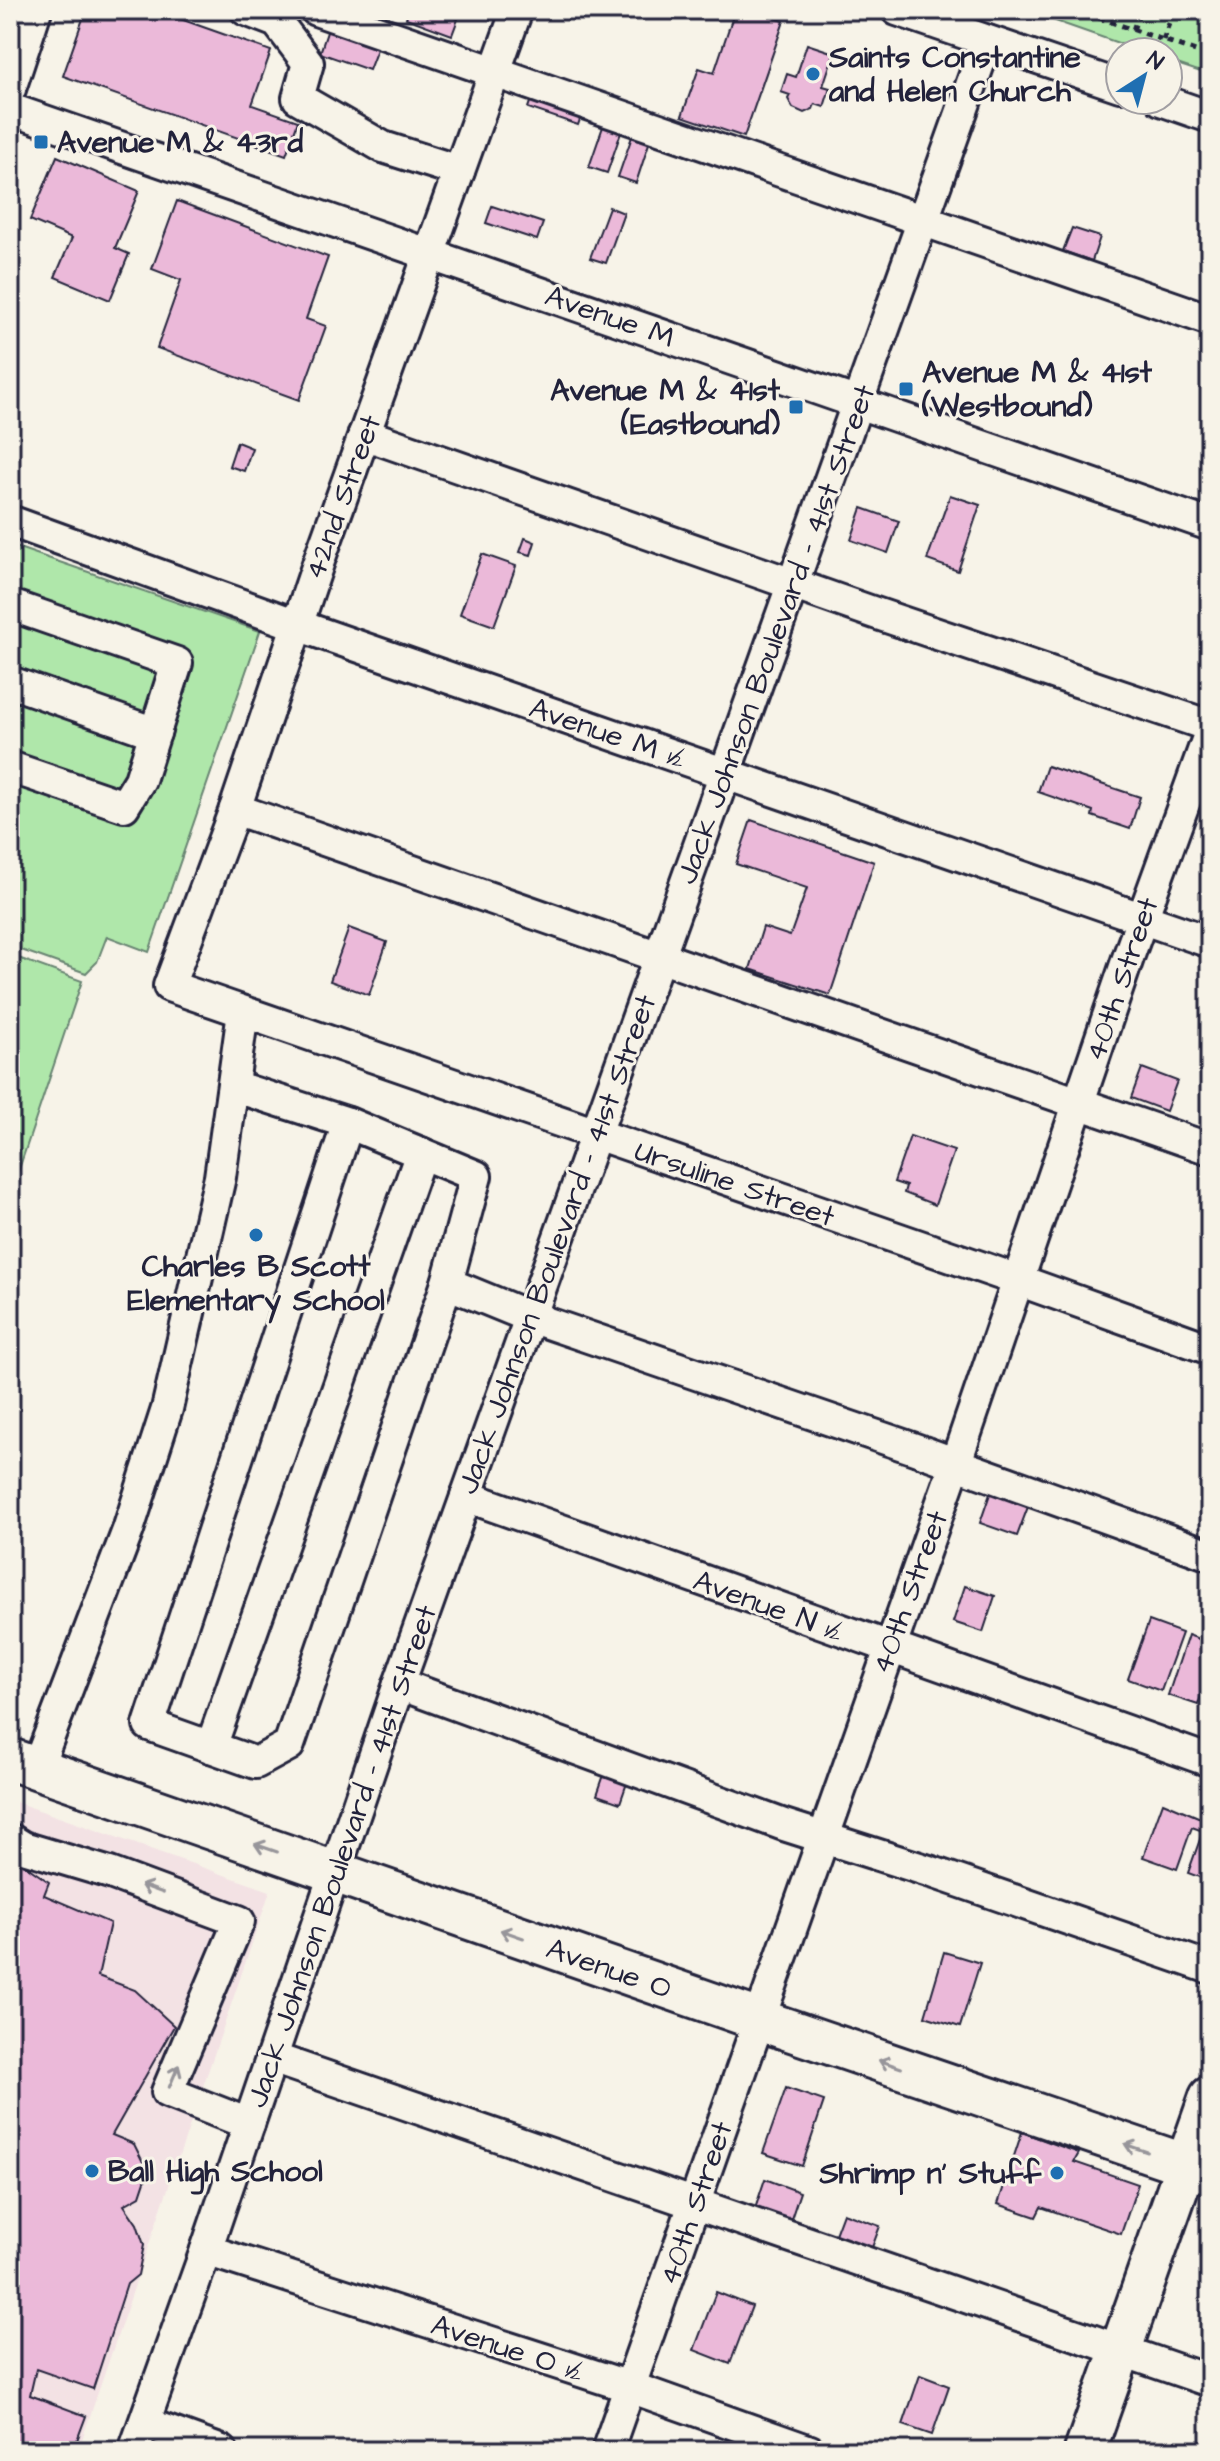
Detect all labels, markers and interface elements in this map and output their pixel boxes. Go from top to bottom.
north arrow [1104,36,1184,116]
place label: Saints Constantine and Helen Church [828,37,1081,113]
text: N [1140,44,1170,78]
marker: Saints Constantine and Helen Church [804,65,822,83]
place label: Avenue M & 43rd [57,122,304,164]
marker: Avenue M & 43rd [32,133,50,151]
street label: Avenue M [539,275,680,359]
place label: Avenue M & 41st (Westbound) [921,352,1153,428]
place label: Avenue M & 41st (Eastbound) [550,370,781,446]
street label: Jack Johnson Boulevard - 41st Street [666,379,886,890]
marker: Avenue M & 41st (Westbound) [897,380,915,398]
marker: Avenue M & 41st (Eastbound) [787,398,805,416]
street label: 42nd Street [294,409,392,586]
street label: Avenue M ½ [523,687,694,781]
street label: 40th Street [1074,892,1170,1067]
street label: Jack Johnson Boulevard - 41st Street [447,989,667,1500]
street label: Ursuline Street [629,1130,840,1238]
marker: Charles B Scott Elementary School [247,1226,265,1244]
place label: Charles B Scott Elementary School [127,1246,385,1324]
street label: 40th Street [861,1505,959,1680]
street label: Avenue N ½ [687,1560,852,1654]
street label: Jack Johnson Boulevard - 41st Street [236,1600,448,2113]
one-way arrow [254,1840,279,1855]
one-way arrow [140,1881,165,1895]
one-way arrow [500,1926,525,1940]
street label: Avenue O [541,1928,677,2010]
one-way arrow [878,2056,903,2071]
one-way arrow [167,2064,182,2089]
street label: 40th Street [648,2116,744,2291]
one-way arrow [1124,2139,1149,2154]
place label: Ball High School [108,2151,323,2195]
place label: Shrimp n' Stuff [819,2153,1042,2196]
marker: Ball High School [83,2162,101,2180]
marker: Shrimp n' Stuff [1048,2164,1066,2182]
street label: Avenue O ½ [426,2304,592,2394]

